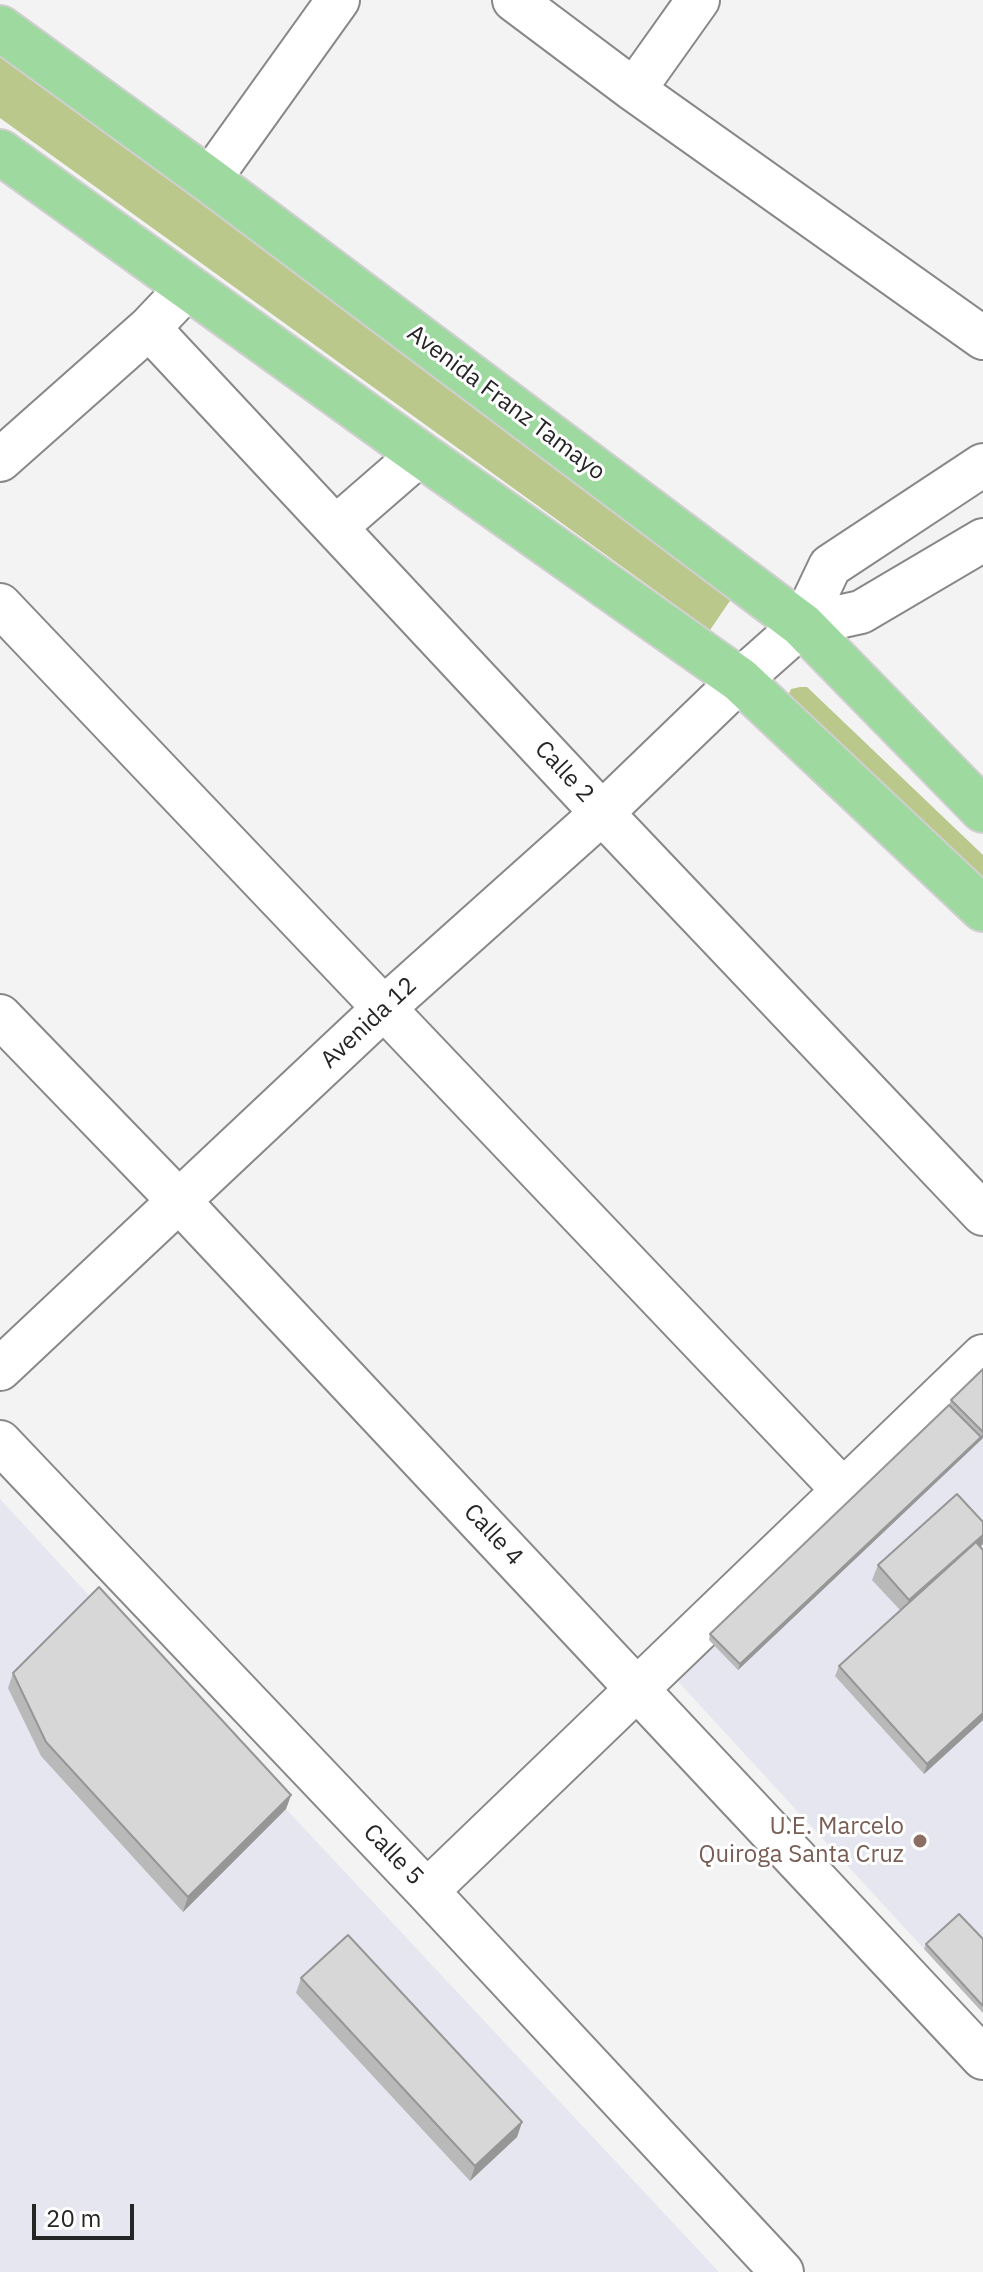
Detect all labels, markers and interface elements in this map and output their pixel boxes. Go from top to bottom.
street label: Avenida Franz Tamayo [401,319,611,487]
street label: Calle 2 [528,735,600,809]
street label: Avenida 12 [315,971,423,1075]
street label: Calle 4 [457,1498,529,1572]
place label: U.E. Marcelo Quiroga Santa Cruz [698,1813,904,1869]
street label: Calle 5 [357,1818,429,1892]
marker: U.E. Marcelo Quiroga Santa Cruz [911,1832,929,1850]
scale bar [36,2188,138,2238]
text: 20 m [46,2202,101,2234]

